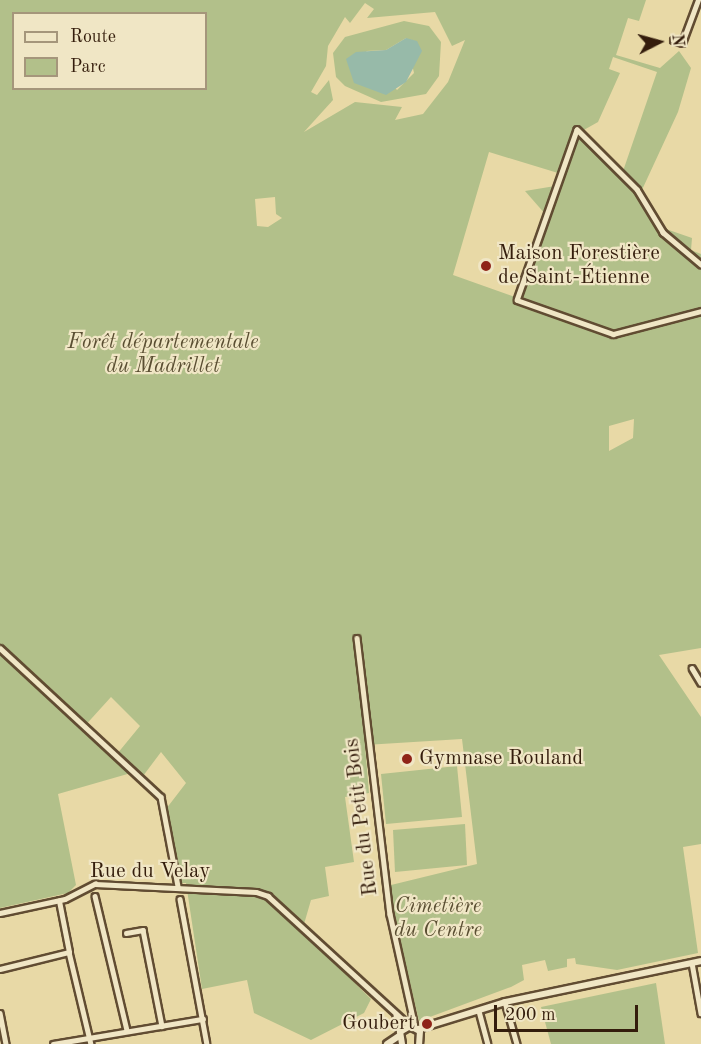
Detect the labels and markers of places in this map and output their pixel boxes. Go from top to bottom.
place label: Maison Forestière de Saint-Étienne [498,241,660,291]
marker: Maison Forestière de Saint-Étienne [479,259,493,273]
place label: Gymnase Rouland [419,746,583,772]
marker: Gymnase Rouland [400,752,414,766]
place label: Goubert [342,1011,415,1037]
marker: Goubert [420,1017,434,1031]

